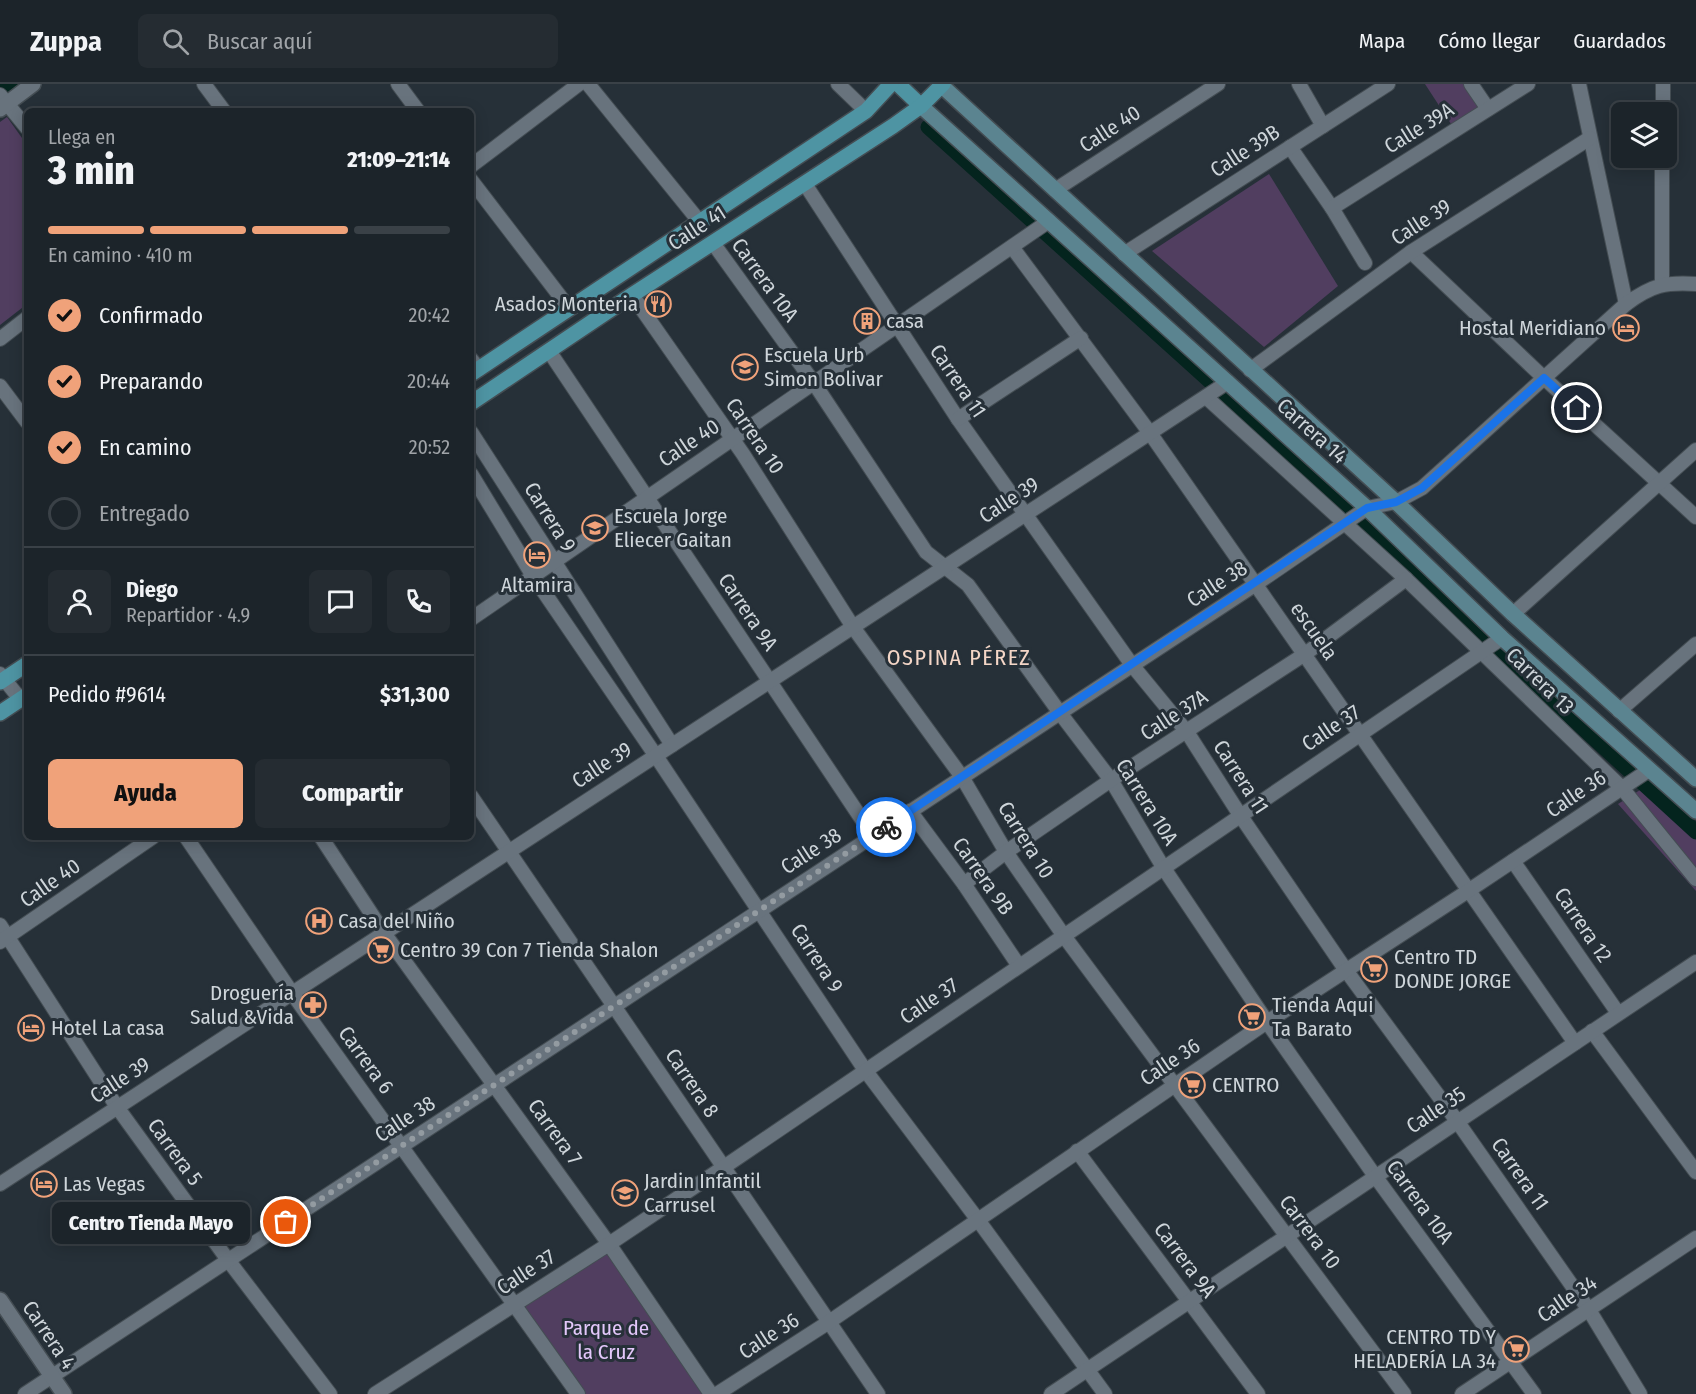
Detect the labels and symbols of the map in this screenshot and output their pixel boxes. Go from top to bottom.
street label: Calle 39A [1379,97,1459,159]
street label: Calle 40 [1074,100,1146,158]
street label: Calle 39B [1205,119,1285,183]
street label: Calle 39 [1386,193,1456,251]
street label: Calle 41 [663,200,731,256]
street label: Carrera 10A [726,233,804,327]
restaurant icon: Asados Monteria [643,289,673,319]
place label: Asados Monteria [495,291,638,317]
building icon: casa [852,306,882,336]
place label: casa [886,308,924,334]
hotel icon: Hostal Meridiano [1611,313,1641,343]
place label: Hostal Meridiano [1459,315,1606,341]
street label: Carrera 11 [924,339,992,423]
place label: Escuela Urb Simon Bolivar [764,342,884,392]
school or university icon: Escuela Urb Simon Bolivar [730,352,760,382]
pin [1551,382,1602,433]
street label: Carrera 10 [720,393,790,479]
street label: Carrera 14 [1272,393,1352,469]
street label: Calle 40 [654,413,724,473]
street label: Calle 39 [974,471,1044,529]
street label: Carrera 9 [518,477,582,557]
place label: Escuela Jorge Eliecer Gaitan [614,503,732,553]
school or university icon: Escuela Jorge Eliecer Gaitan [580,513,610,543]
hotel icon: Altamira [522,540,552,570]
street label: Calle 38 [1182,555,1252,613]
street label: Carrera 9A [713,568,783,656]
place label: Altamira [501,572,573,598]
street label: escuela [1285,597,1343,665]
street label: Carrera 13 [1500,642,1580,720]
district label: OSPINA PÉREZ [887,644,1031,671]
street label: Calle 37A [1135,684,1213,746]
street label: Calle 37 [1297,699,1365,757]
street label: Carrera 11 [1207,735,1275,819]
street label: Calle 39 [567,736,637,794]
street label: Carrera 10A [1110,754,1184,850]
street label: Calle 36 [1541,765,1611,823]
courier [856,797,916,857]
street label: Carrera 10 [992,797,1060,883]
street label: Calle 38 [776,822,846,880]
street label: Carrera 9B [947,832,1019,920]
street label: Calle 40 [15,853,85,913]
street label: Carrera 12 [1549,883,1617,967]
hospital icon: Casa del Niño [304,906,334,936]
place label: Casa del Niño [338,908,455,934]
street label: Carrera 9 [785,918,849,998]
supermarket icon: Centro 39 Con 7 Tienda Shalon [366,935,396,965]
place label: Centro 39 Con 7 Tienda Shalon [400,937,658,963]
place label: Centro TD DONDE JORGE [1394,944,1511,994]
supermarket icon: Centro TD DONDE JORGE [1359,954,1389,984]
street label: Calle 37 [895,972,963,1030]
place label: Droguería Salud &Vida [190,980,294,1030]
pharmacy icon: Droguería Salud &Vida [298,990,328,1020]
place label: Tienda Aqui Ta Barato [1272,992,1374,1042]
supermarket icon: Tienda Aqui Ta Barato [1237,1002,1267,1032]
hotel icon: Hotel La casa [16,1013,46,1043]
place label: Hotel La casa [51,1015,165,1041]
street label: Carrera 6 [333,1021,399,1099]
street label: Calle 36 [1135,1033,1205,1091]
street label: Carrera 8 [660,1044,724,1122]
street label: Calle 39 [85,1051,155,1109]
supermarket icon: CENTRO [1177,1070,1207,1100]
place label: CENTRO [1212,1072,1279,1098]
street label: Calle 35 [1401,1081,1471,1139]
street label: Calle 38 [370,1090,440,1148]
street label: Carrera 7 [522,1094,588,1170]
street label: Carrera 5 [142,1113,208,1191]
street label: Carrera 11 [1485,1132,1555,1216]
street label: Carrera 10A [1381,1155,1459,1249]
place label: Jardin Infantil Carrusel [644,1168,761,1218]
hotel icon: Las Vegas [29,1169,59,1199]
place label: Las Vegas [63,1171,145,1197]
school or university icon: Jardin Infantil Carrusel [610,1178,640,1208]
street label: Carrera 10 [1274,1190,1346,1274]
pin [260,1196,311,1247]
callout: Centro Tienda Mayo [52,1201,250,1243]
street label: Carrera 9A [1148,1217,1222,1303]
street label: Calle 37 [492,1243,560,1301]
street label: Calle 34 [1532,1270,1602,1328]
street label: Carrera 4 [17,1296,81,1374]
street label: Calle 36 [734,1307,804,1365]
park label: Parque de la Cruz [563,1315,649,1365]
place label: CENTRO TD Y HELADERÍA LA 34 [1353,1324,1497,1374]
supermarket icon: CENTRO TD Y HELADERÍA LA 34 [1501,1334,1531,1364]

